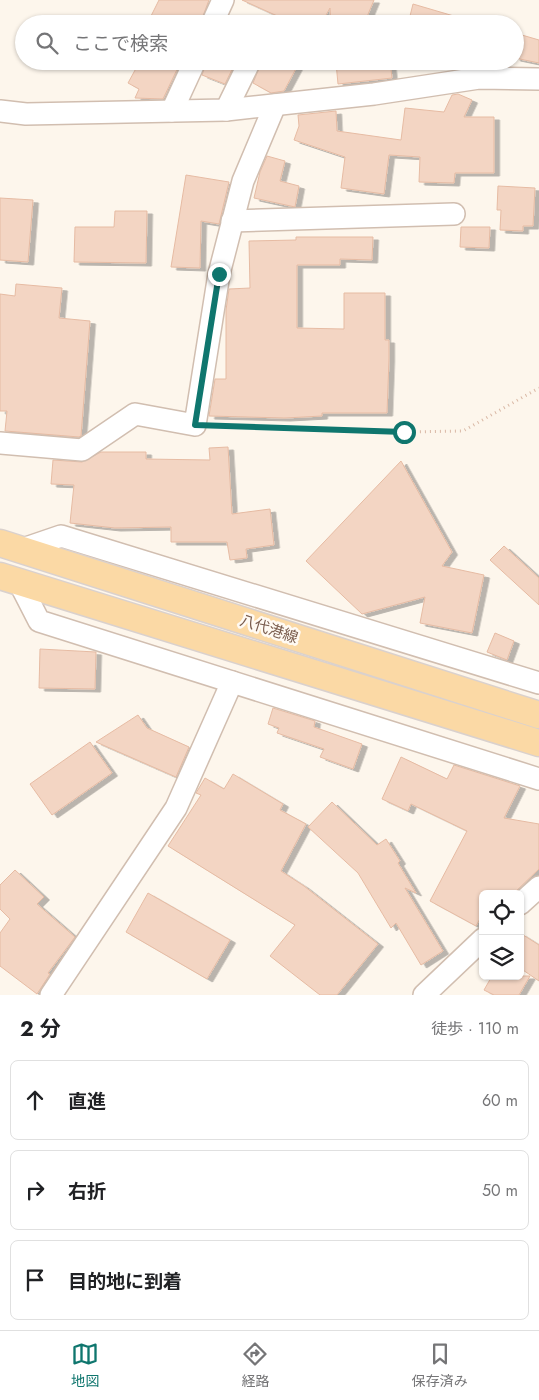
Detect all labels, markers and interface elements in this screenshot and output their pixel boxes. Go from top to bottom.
search box [15,15,524,70]
icon: search [33,29,61,57]
text: ここで検索 [73,30,168,57]
route end [208,263,231,286]
route start [393,421,416,444]
street label: 八代港線 [237,609,301,649]
map controls [479,890,524,980]
button: locate [479,890,524,935]
button: layers [479,935,524,980]
text: 2 分 [20,1014,61,1044]
text: 徒歩 · 110 m [431,1017,519,1040]
icon: ahead [21,1086,49,1114]
text: 直進 [68,1088,106,1115]
text: 60 m [482,1089,518,1112]
icon: right [21,1176,49,1204]
text: 右折 [68,1178,106,1205]
text: 50 m [482,1179,518,1202]
icon: arrive [21,1266,49,1294]
text: 目的地に到着 [68,1268,182,1295]
tab: 地図 [71,1340,99,1391]
tab: 経路 [241,1340,269,1391]
tab: 保存済み [412,1340,468,1391]

